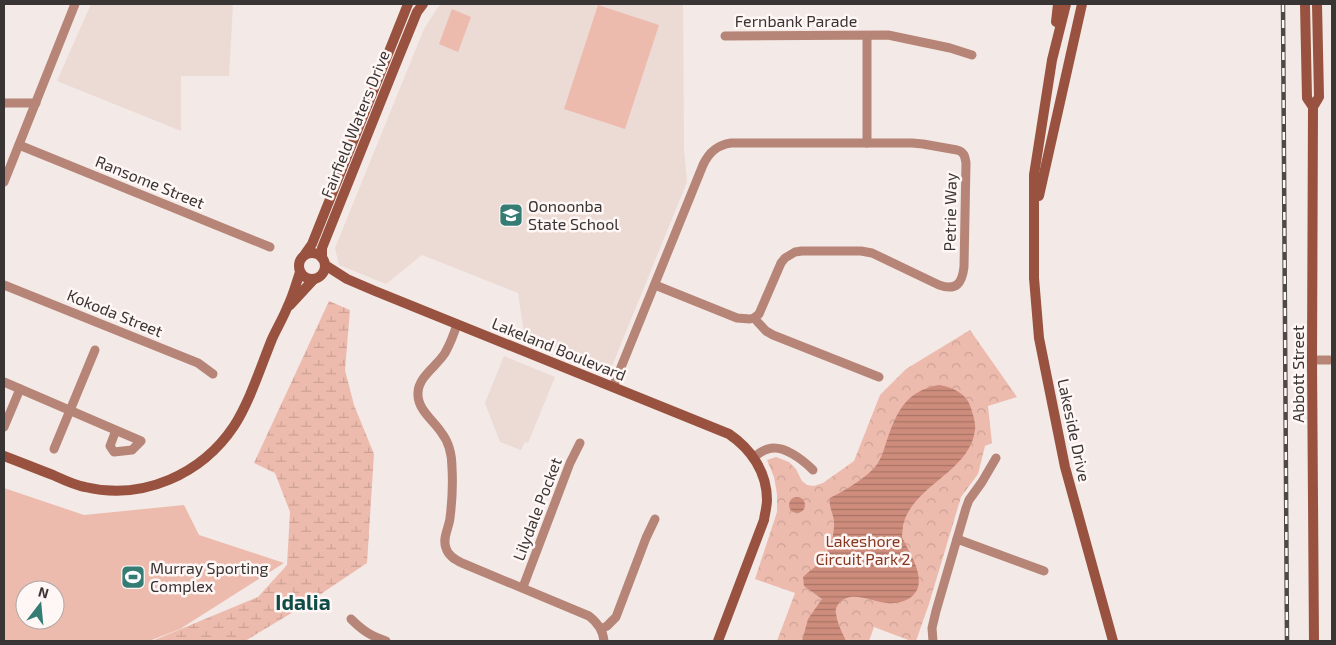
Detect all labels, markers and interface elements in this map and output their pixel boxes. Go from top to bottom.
street label: Fernbank Parade [735,11,857,30]
street label: Fairfield Waters Drive [316,47,393,200]
street label: Ransome Street [93,151,207,212]
street label: Petrie Way [939,172,960,251]
place label: Oonoonba State School [528,196,619,233]
school or university icon: Oonoonba State School [498,202,524,228]
street label: Kokoda Street [65,285,166,340]
street label: Lakeland Boulevard [489,313,629,384]
street label: Abbott Street [1288,325,1307,423]
street label: Lakeside Drive [1054,377,1095,483]
street label: Lilydale Pocket [508,455,565,563]
park label: Lakeshore Circuit Park 2 [816,531,911,568]
place label: Murray Sporting Complex [150,558,269,595]
sports icon: Murray Sporting Complex [120,564,146,590]
north arrow [15,580,65,630]
text: N [37,582,51,602]
district label: Idalia [275,589,331,614]

